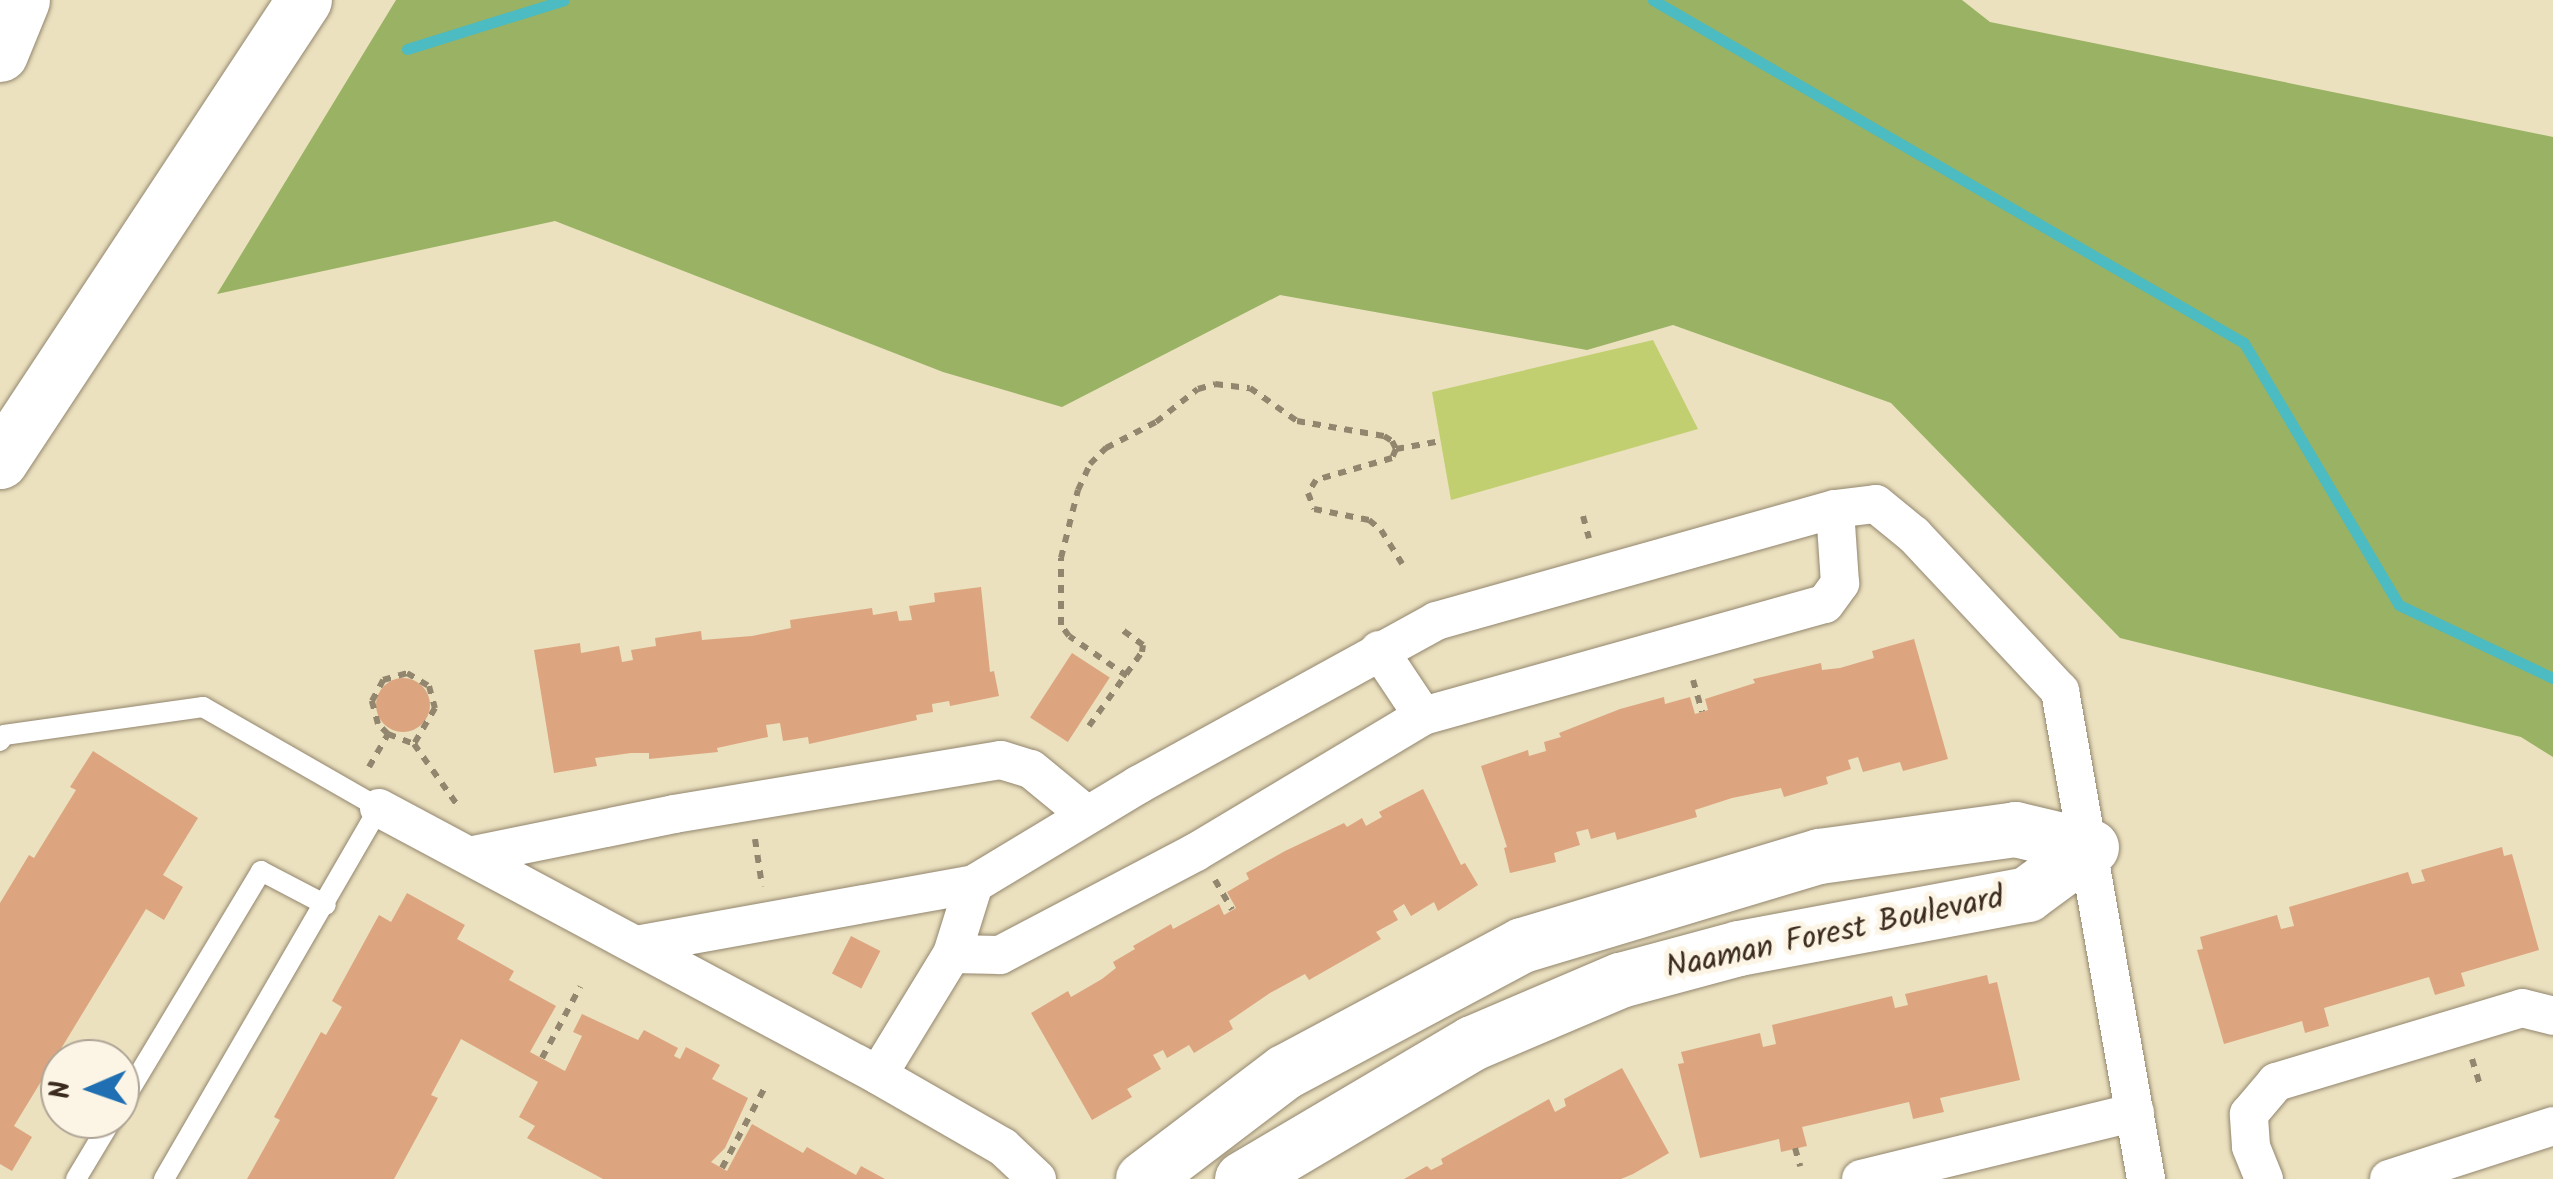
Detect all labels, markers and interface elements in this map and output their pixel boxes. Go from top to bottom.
street label: Naaman Forest Boulevard [1662,879,2008,989]
north arrow [40,1039,140,1139]
text: N [39,1080,84,1100]

